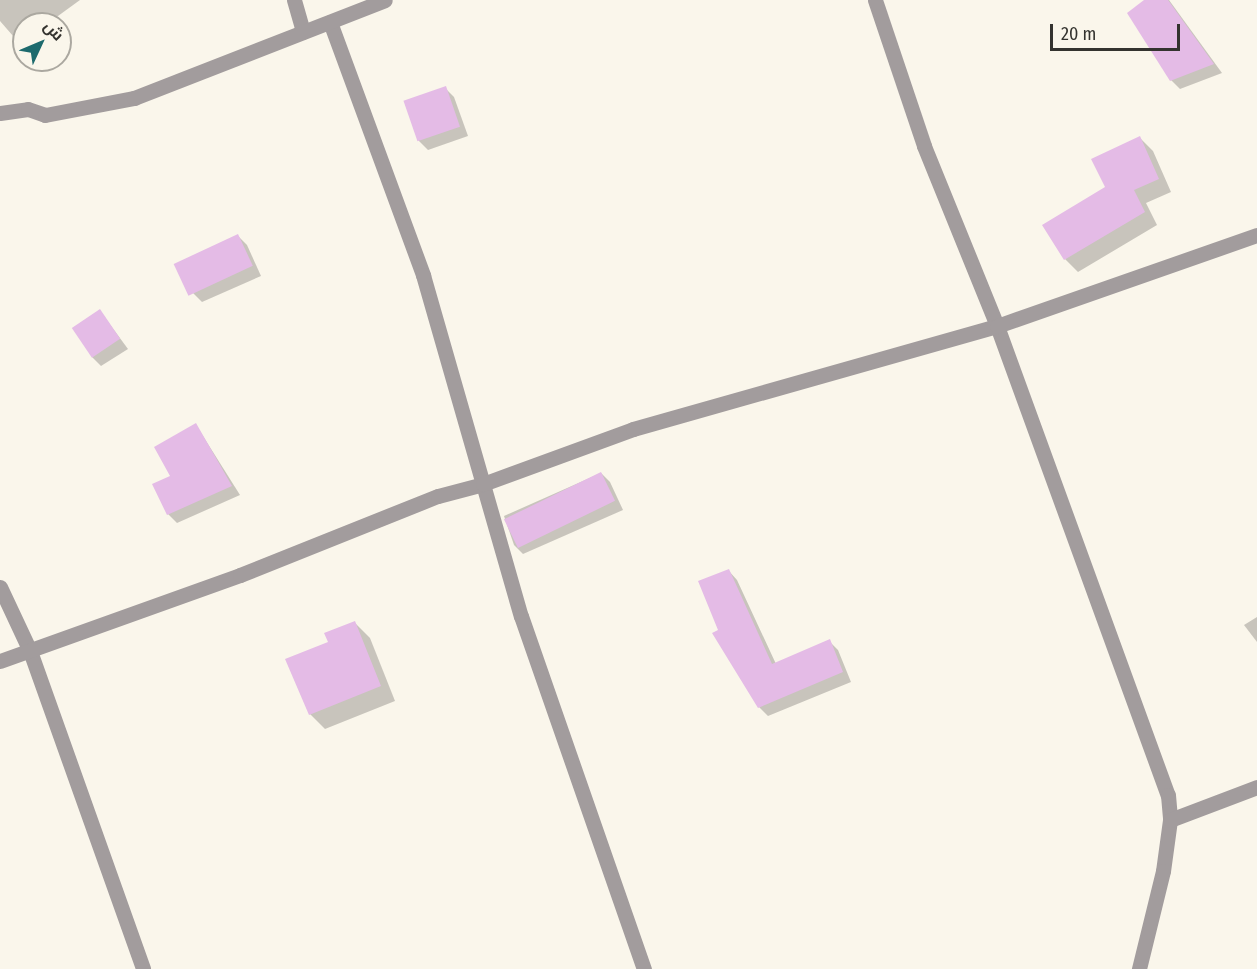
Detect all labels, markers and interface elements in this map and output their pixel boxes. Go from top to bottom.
north arrow [12,12,72,72]
scale bar [1053,12,1184,50]
text: ش [40,17,68,45]
text: 20 m [1061,23,1096,45]

